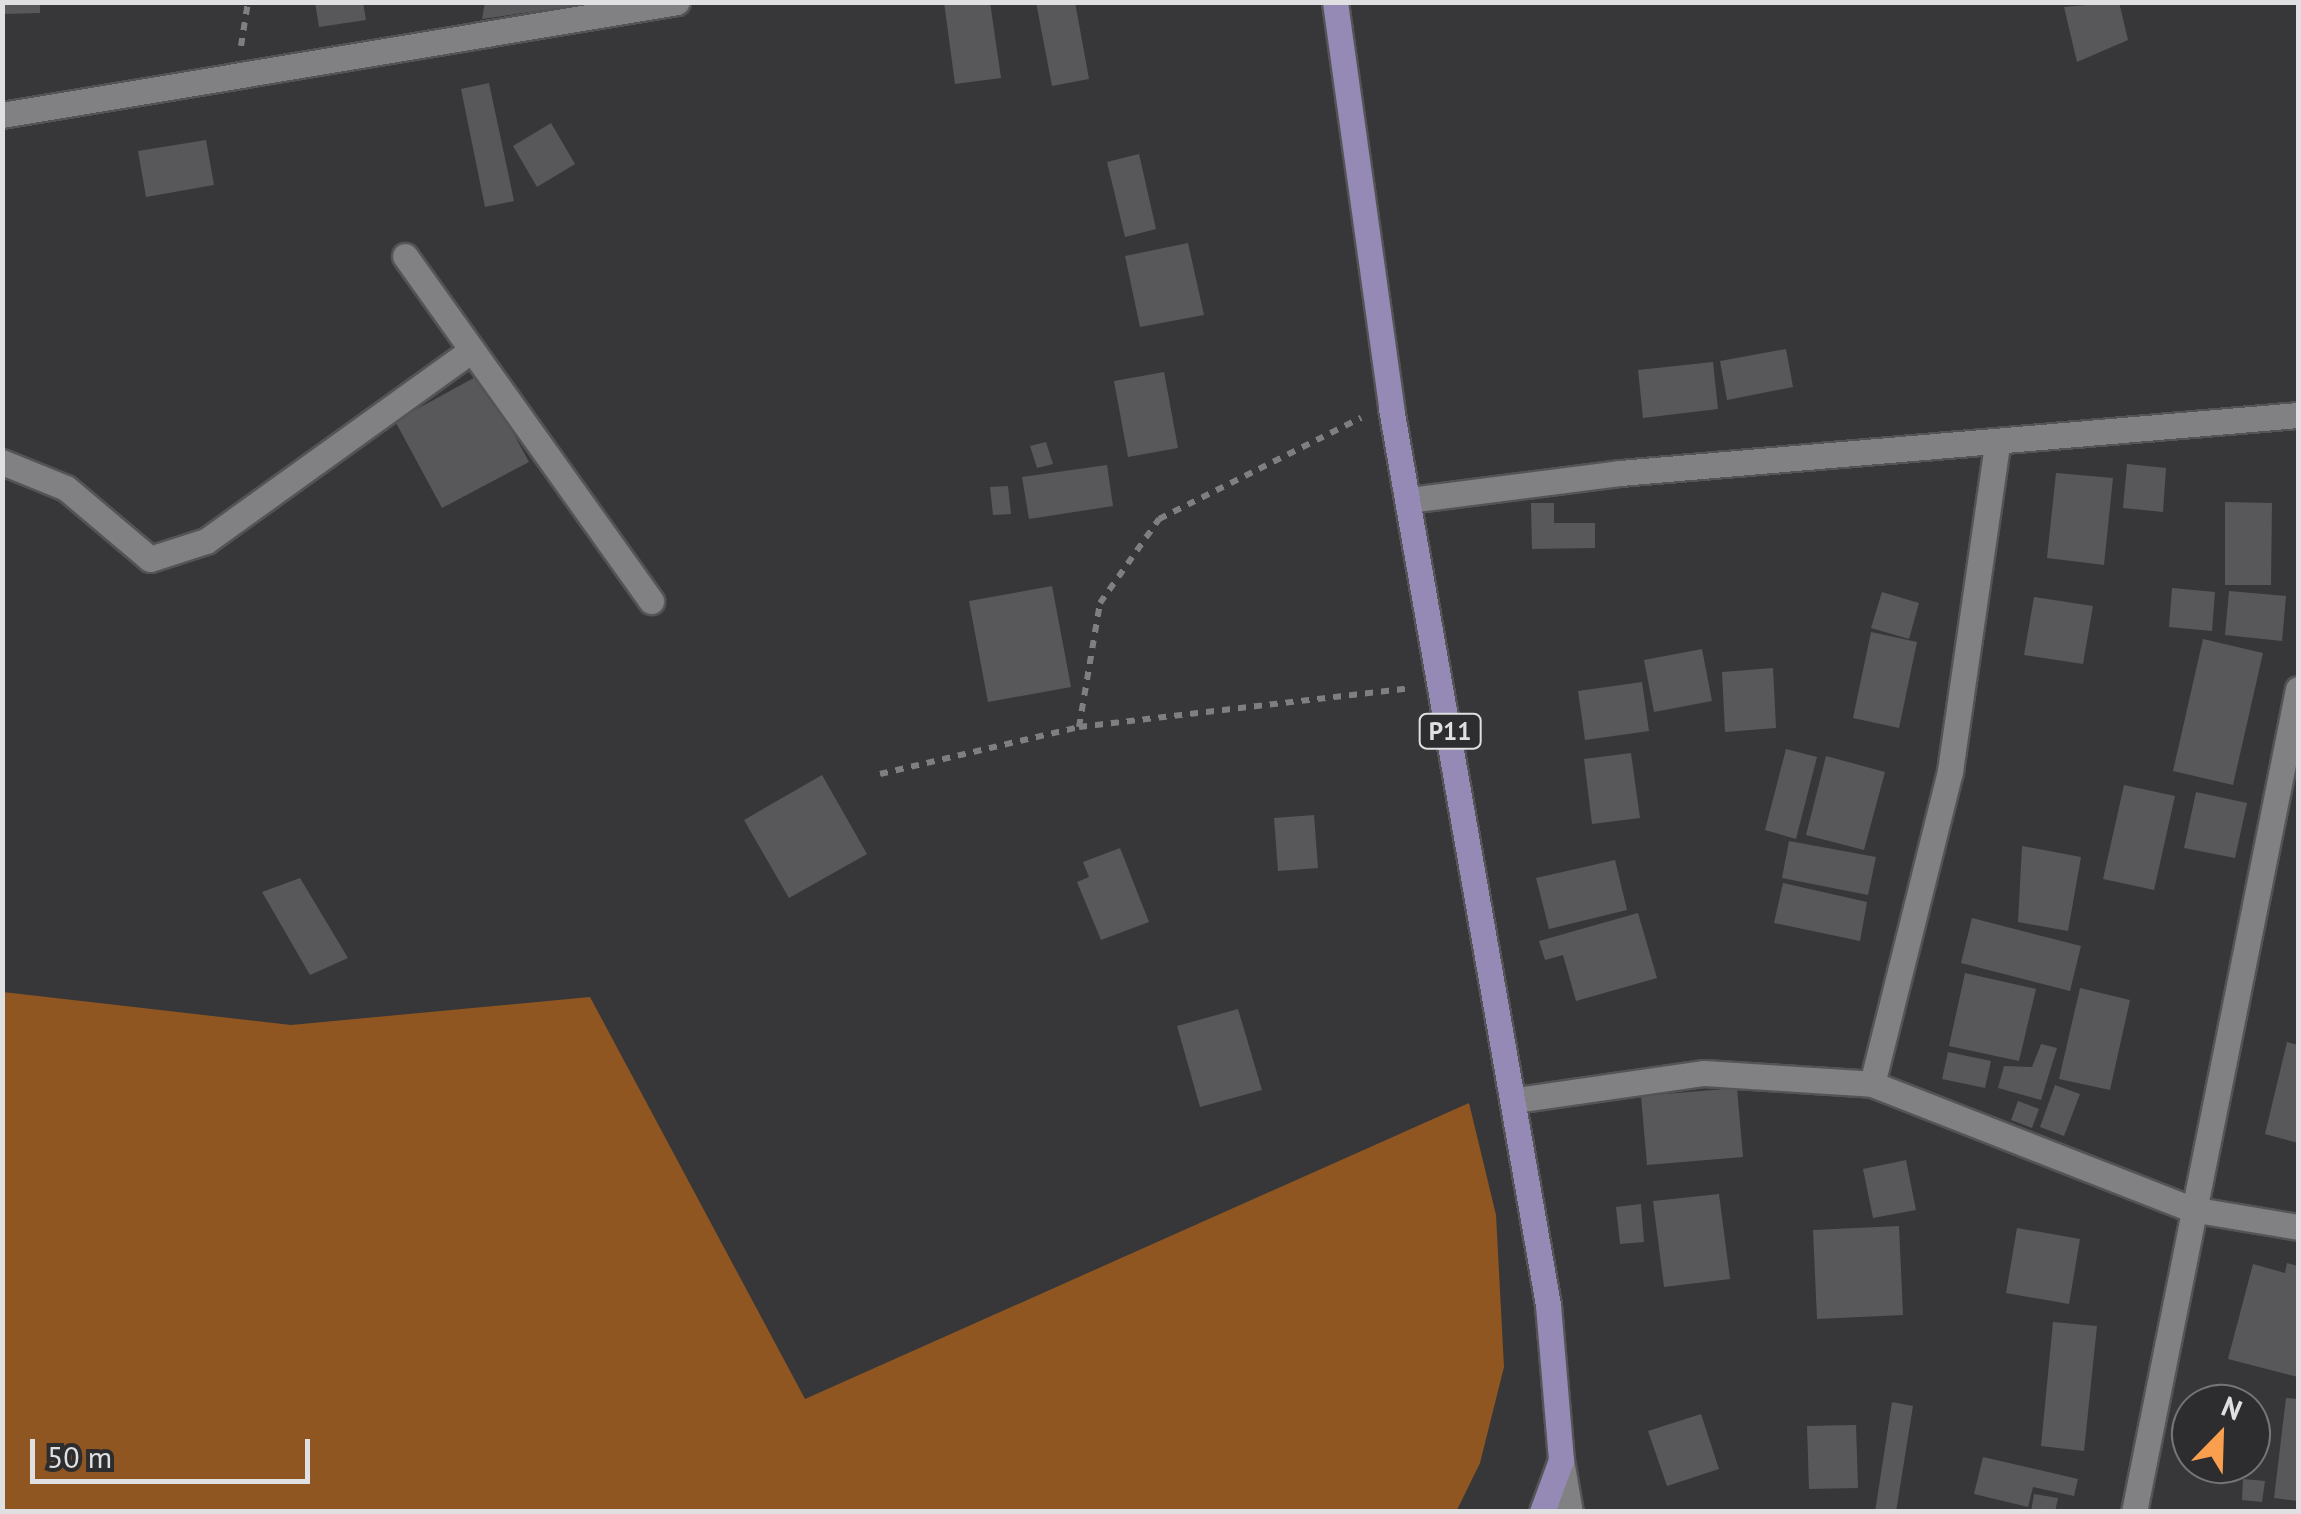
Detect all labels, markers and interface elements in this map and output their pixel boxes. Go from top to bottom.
road number: P11 [1418,711,1482,751]
north arrow [2171,1384,2271,1484]
text: N [2216,1387,2248,1428]
scale bar [35,1419,315,1481]
text: 50 m [47,1437,112,1476]

